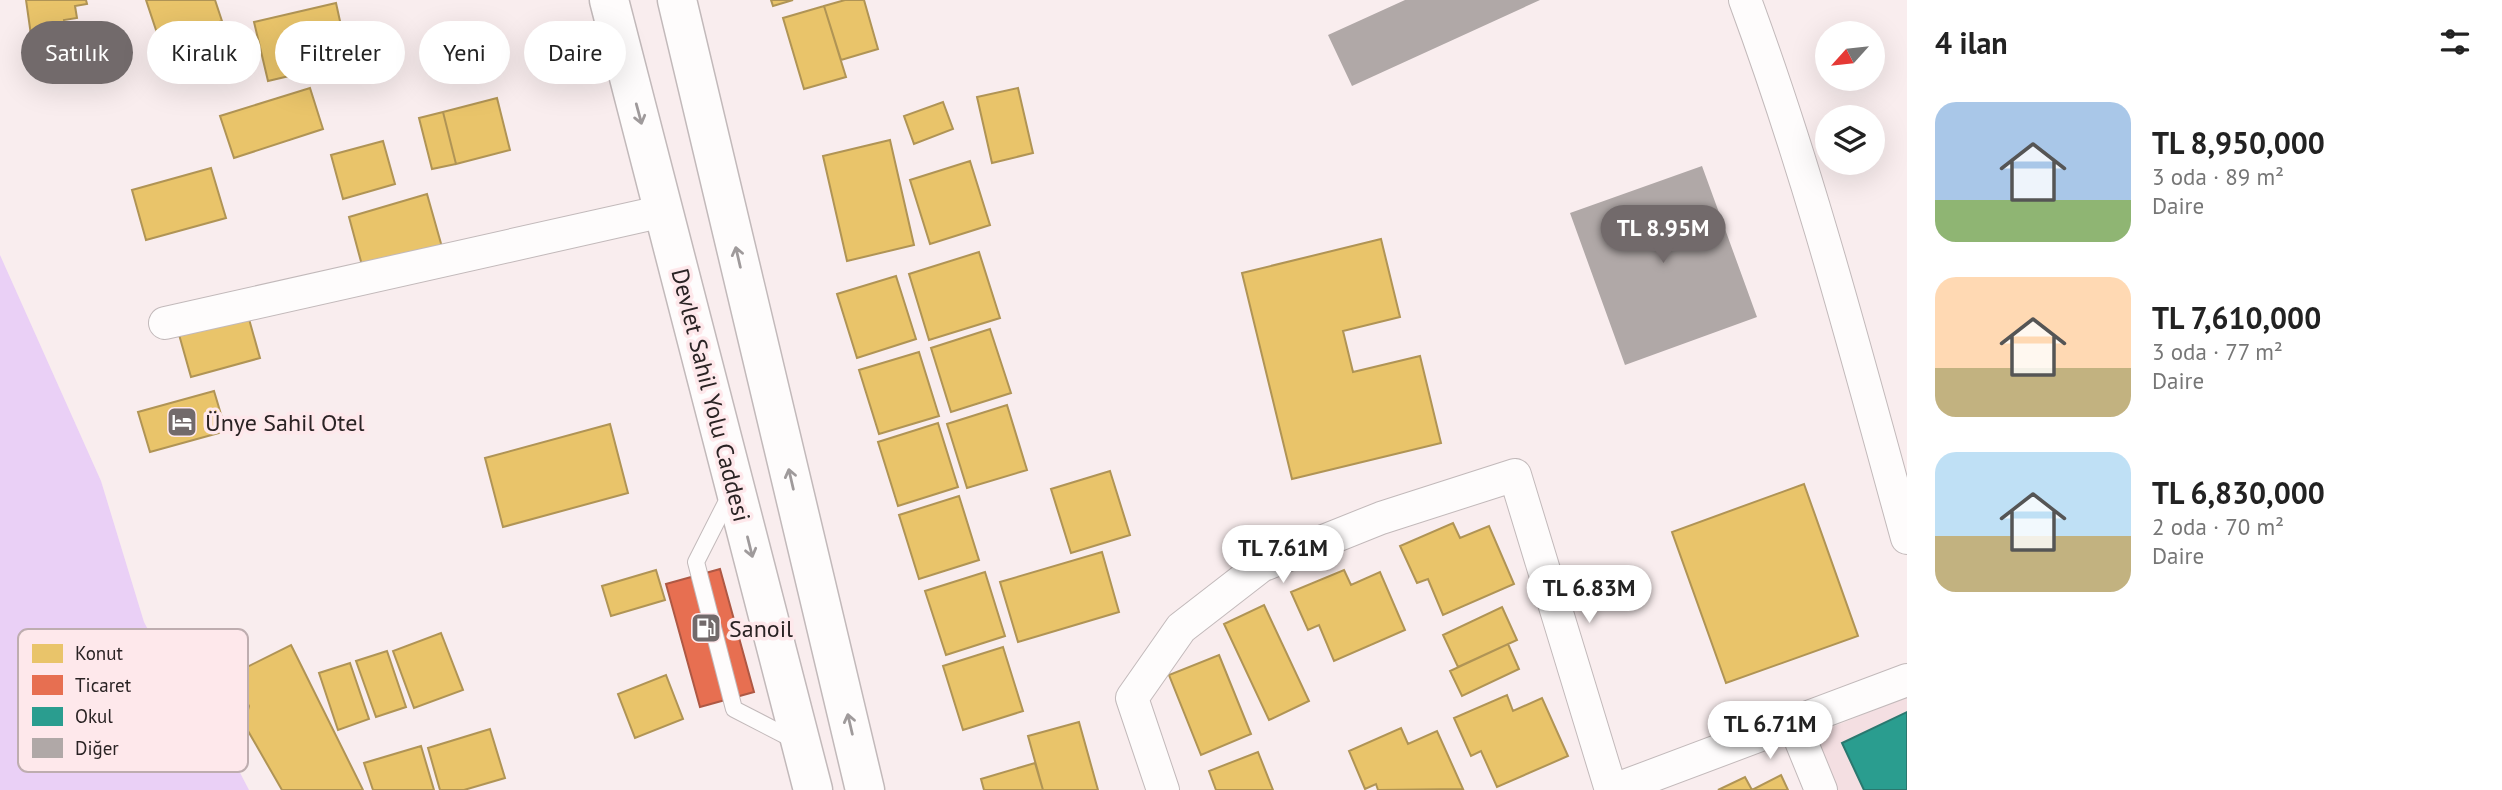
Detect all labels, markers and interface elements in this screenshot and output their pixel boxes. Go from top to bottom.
chip: Satılık [21,21,133,84]
chip: Kiralık [147,21,261,84]
chip: Filtreler [275,21,405,84]
chip: Yeni [419,21,510,84]
chip: Daire [524,21,626,84]
north arrow [1815,21,1885,91]
map controls [1815,21,1885,175]
text: 4 ilan [1935,23,2008,62]
icon: filters [2436,23,2474,61]
one-way arrow [633,102,646,124]
button: layers [1815,105,1885,175]
text: TL 8,950,000 [2152,123,2325,162]
icon: home [1991,130,2075,214]
text: 3 oda · 89 m² [2152,162,2284,191]
text: Daire [2152,191,2204,220]
pin: TL 8.95M [1591,205,1735,265]
text: TL 8.95M [1617,213,1709,242]
one-way arrow [731,246,744,269]
street label: Devlet Sahil Yolu Caddesi [665,265,757,525]
text: TL 7,610,000 [2152,298,2321,337]
icon: home [1991,305,2075,389]
text: 3 oda · 77 m² [2152,337,2283,366]
text: Daire [2152,366,2204,395]
hotel icon: Ünye Sahil Otel [165,405,199,439]
place label: Ünye Sahil Otel [205,407,364,438]
one-way arrow [784,468,797,490]
text: TL 6,830,000 [2152,473,2325,512]
icon: home [1991,480,2075,564]
text: 2 oda · 70 m² [2152,512,2284,541]
pin: TL 7.61M [1211,526,1355,585]
text: TL 7.61M [1238,533,1328,562]
one-way arrow [744,535,757,558]
text: Daire [2152,541,2204,570]
pin: TL 6.83M [1517,566,1661,625]
text: TL 6.83M [1543,573,1635,602]
fuel station icon: Sanoil [689,611,723,645]
place label: Sanoil [729,613,793,644]
legend [18,629,248,772]
text: Konut [75,641,123,665]
text: Ticaret [75,673,132,697]
pin: TL 6.71M [1698,702,1842,761]
text: Okul [75,704,113,728]
text: TL 6.71M [1724,709,1816,738]
one-way arrow [842,713,856,736]
text: Diğer [75,736,119,760]

